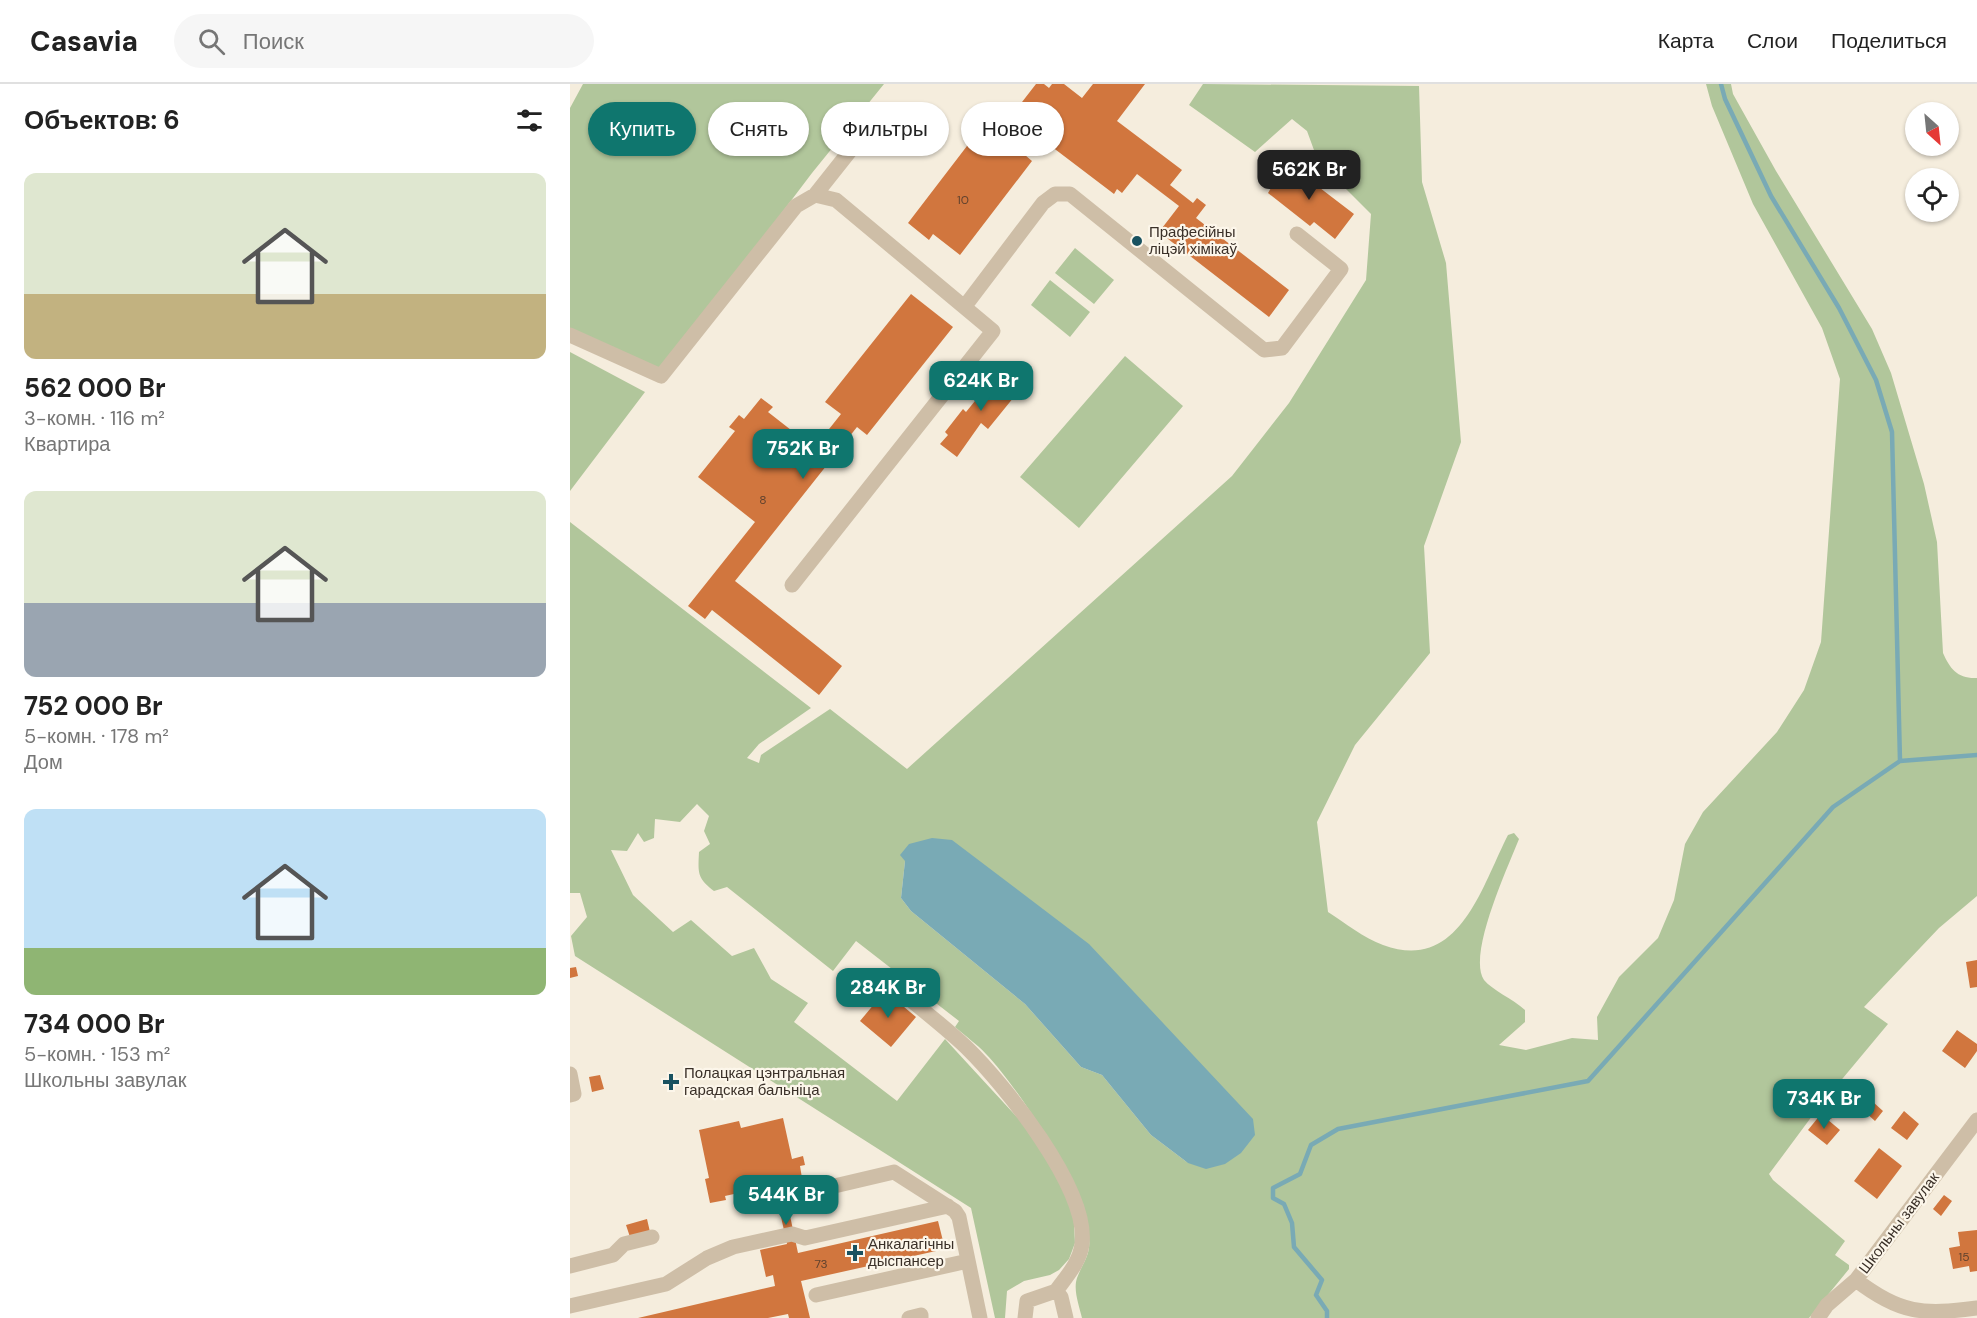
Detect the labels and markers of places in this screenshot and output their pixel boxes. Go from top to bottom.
pin: 562K Br [1254,150,1364,201]
place label: Прафесійны ліцэй хімікаў [1149,222,1237,259]
marker: Прафесійны ліцэй хімікаў [1130,234,1144,248]
pin: 624K Br [926,361,1036,412]
pin: 752K Br [748,429,858,480]
pin: 284K Br [833,968,943,1019]
place label: Полацкая цэнтральная гарадская бальніца [684,1063,845,1100]
marker: Полацкая цэнтральная гарадская бальніца [662,1073,680,1091]
pin: 734K Br [1769,1079,1879,1130]
pin: 544K Br [731,1175,841,1226]
place label: Анкалагічны дыспансер [868,1234,954,1271]
marker: Анкалагічны дыспансер [846,1244,864,1262]

